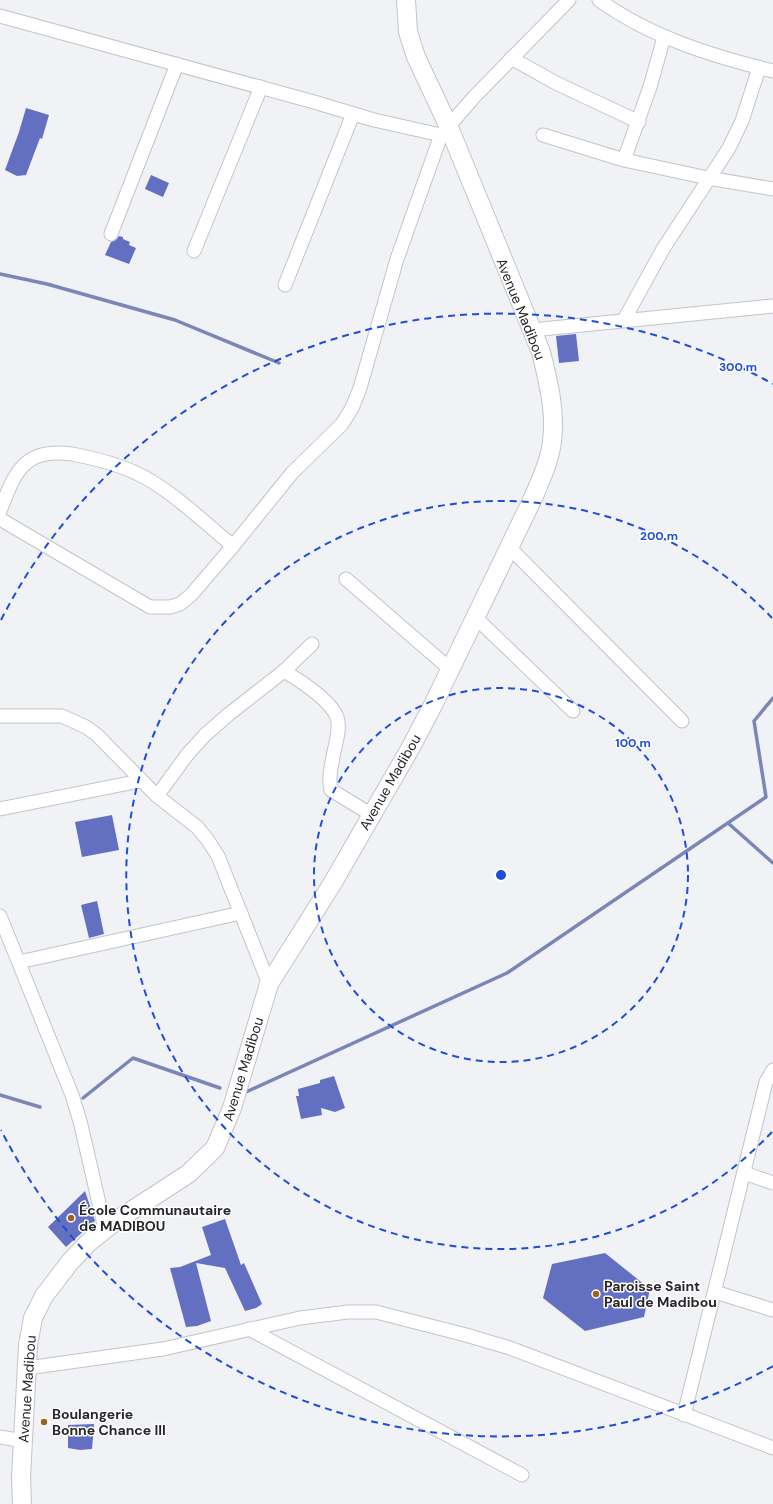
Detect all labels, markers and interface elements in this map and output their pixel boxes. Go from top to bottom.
street label: Avenue Madibou [492,256,550,362]
text: 300 m [719,359,757,375]
text: 200 m [640,528,678,544]
street label: Avenue Madibou [355,731,425,833]
text: 100 m [615,735,651,751]
centre of rings [494,868,508,882]
street label: Avenue Madibou [219,1015,267,1123]
place label: École Communautaire de MADIBOU [79,1201,231,1235]
marker: École Communautaire de MADIBOU [66,1213,76,1223]
place label: Paroisse Saint Paul de Madibou [604,1277,717,1311]
marker: Paroisse Saint Paul de Madibou [591,1289,601,1299]
street label: Avenue Madibou [14,1335,40,1443]
place label: Boulangerie Bonne Chance III [52,1405,166,1439]
marker: Boulangerie Bonne Chance III [39,1417,49,1427]

